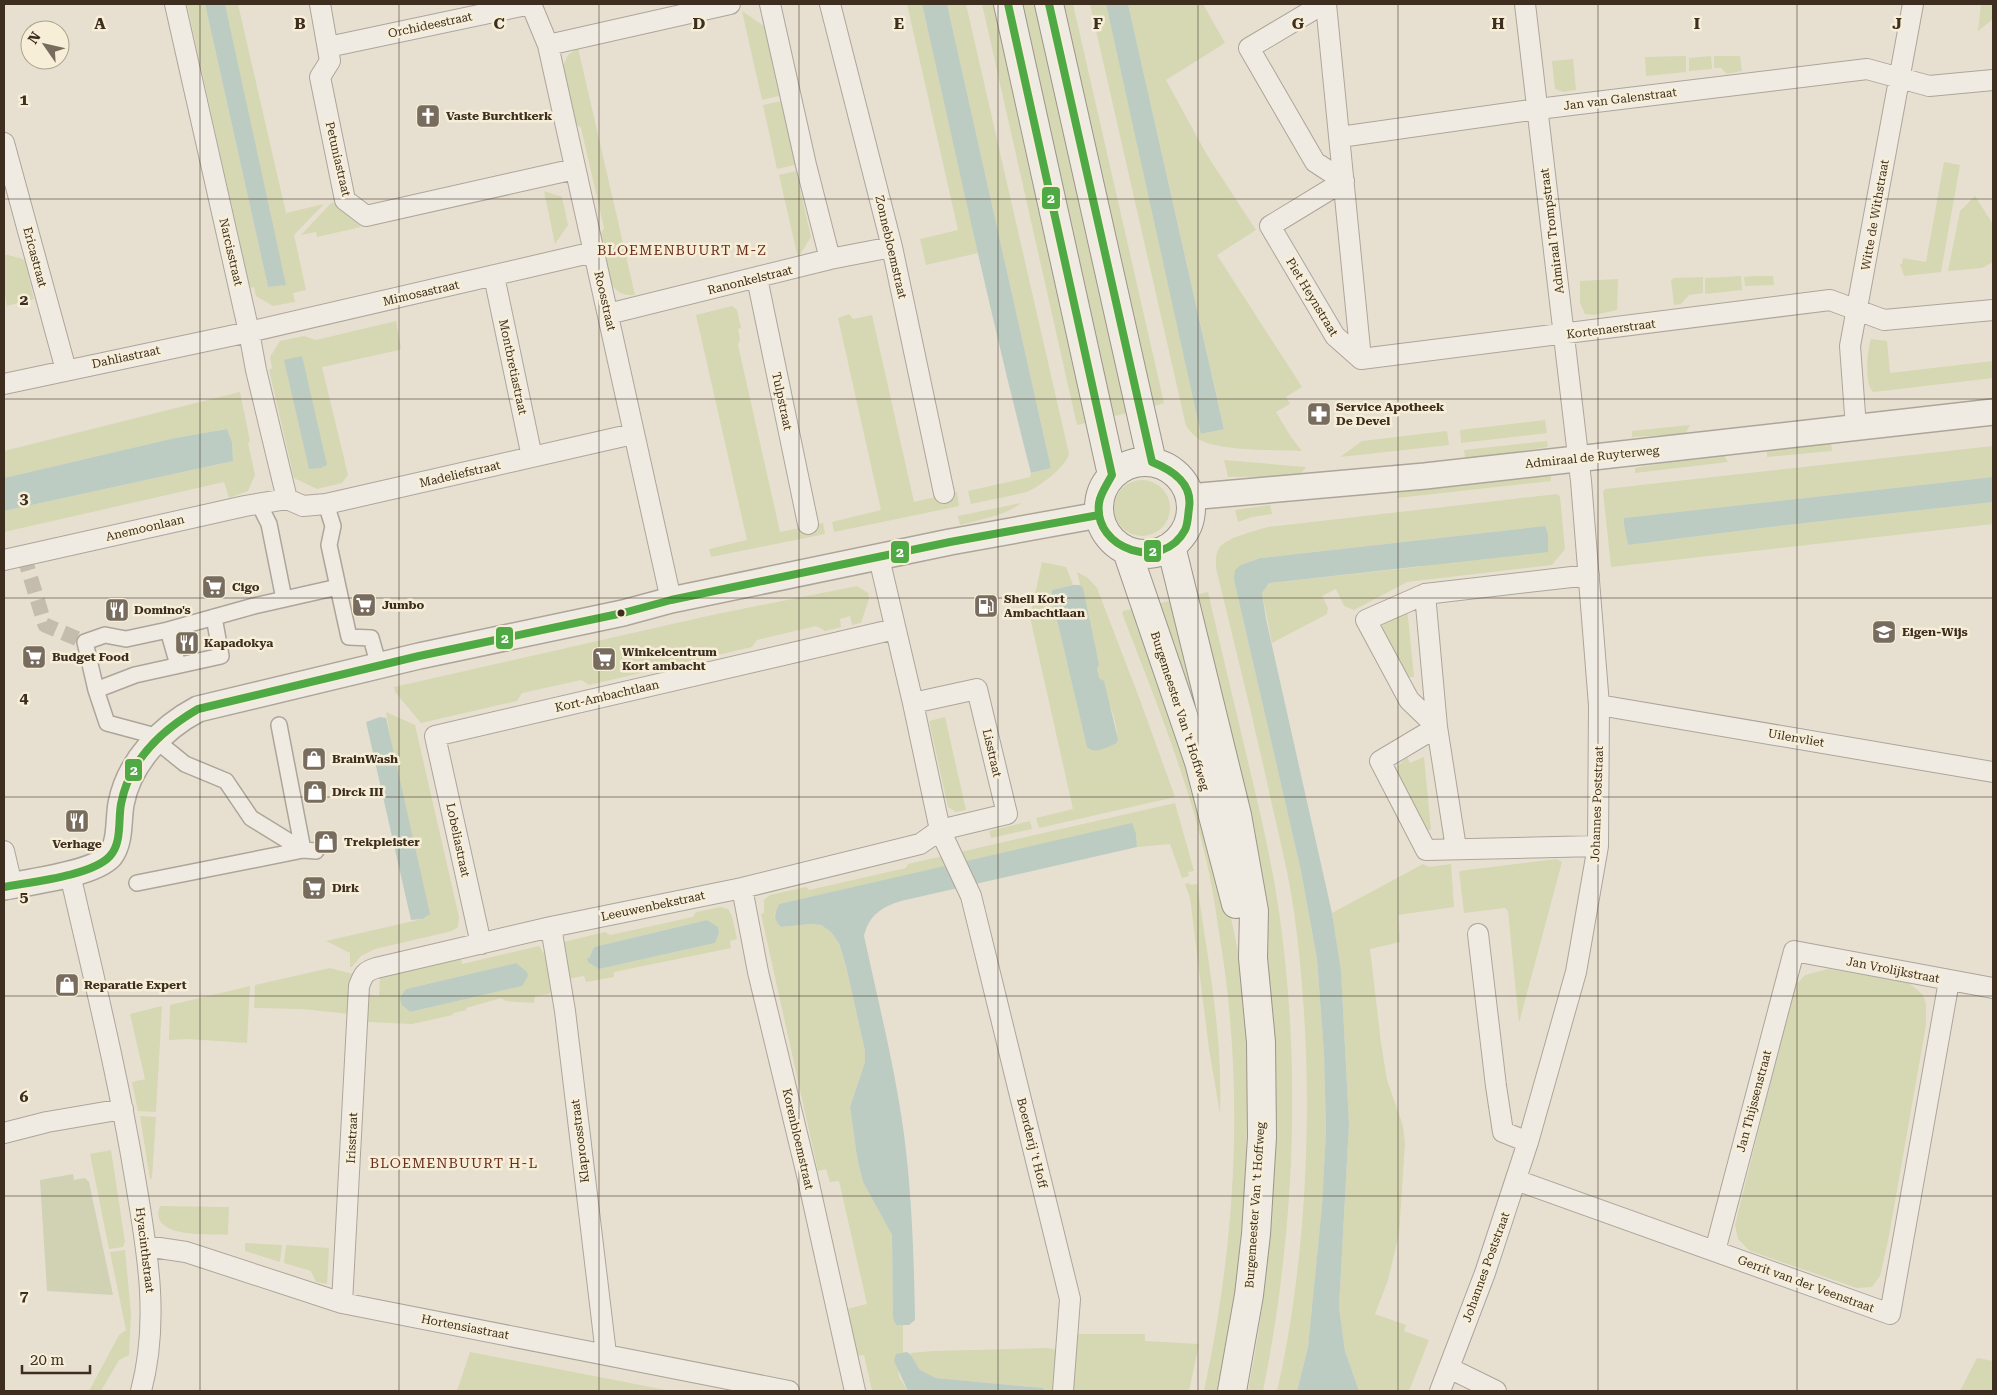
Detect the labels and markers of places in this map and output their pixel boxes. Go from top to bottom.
church icon: Vaste Burchtkerk [415,103,441,129]
place label: Vaste Burchtkerk [446,109,553,123]
place label: Service Apotheek De Devel [1336,400,1445,428]
pharmacy icon: Service Apotheek De Devel [1306,401,1332,427]
supermarket icon: Cigo [201,574,227,600]
place label: Cigo [232,580,260,594]
supermarket icon: Jumbo [351,592,377,618]
place label: Shell Kort Ambachtlaan [1004,592,1085,620]
fuel station icon: Shell Kort Ambachtlaan [973,593,999,619]
restaurant icon: Domino's [104,597,130,623]
place label: Jumbo [382,598,425,612]
place label: Domino's [134,603,191,617]
unlabelled marker [616,608,626,618]
school or university icon: Eigen-Wijs [1871,619,1897,645]
place label: Eigen-Wijs [1902,625,1968,639]
restaurant icon: Kapadokya [174,630,200,656]
place label: Kapadokya [204,636,273,650]
supermarket icon: Budget Food [21,644,47,670]
place label: Winkelcentrum Kort ambacht [622,645,717,673]
supermarket icon: Winkelcentrum Kort ambacht [591,646,617,672]
place label: Budget Food [52,650,129,664]
shop icon: BrainWash [301,746,327,772]
place label: BrainWash [332,752,398,766]
shop icon: Dirck III [302,779,328,805]
place label: Dirck III [332,785,384,799]
restaurant icon: Verhage [64,808,90,834]
shop icon: Trekpleister [313,829,339,855]
place label: Trekpleister [344,835,420,849]
place label: Verhage [52,837,102,851]
supermarket icon: Dirk [301,875,327,901]
place label: Dirk [332,881,360,895]
shop icon: Reparatie Expert [54,972,80,998]
place label: Reparatie Expert [84,978,187,992]

